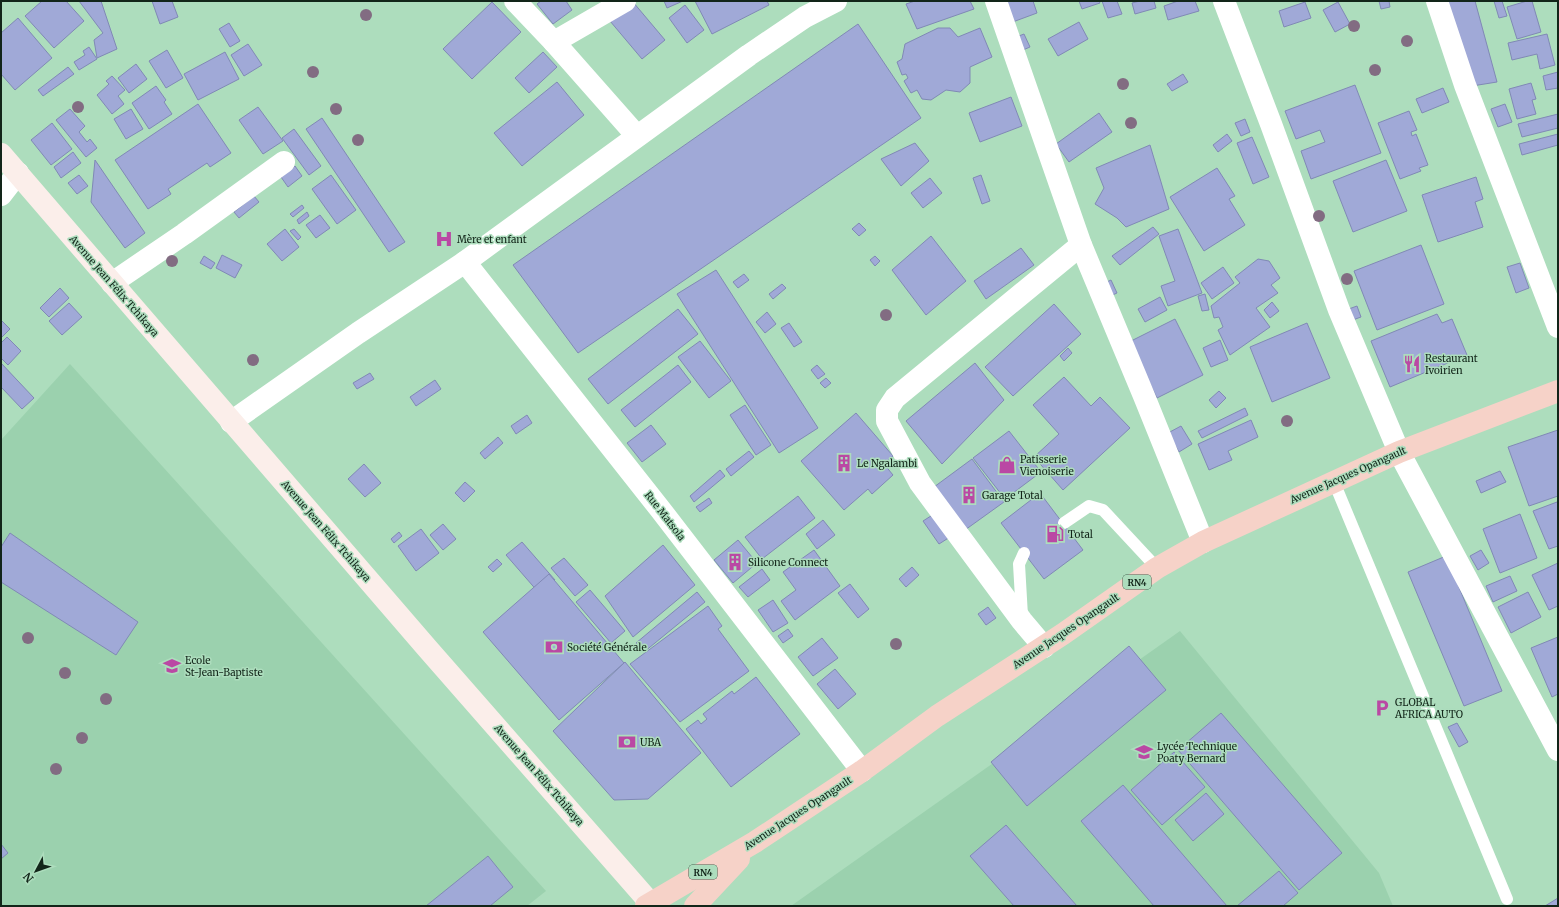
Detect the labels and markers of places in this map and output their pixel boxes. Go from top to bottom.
hospital icon: Mère et enfant [434,229,454,249]
place label: Mère et enfant [457,233,527,246]
place label: Restaurant Ivoirien [1425,352,1478,377]
restaurant icon: Restaurant Ivoirien [1402,354,1422,374]
building icon: Le Ngalambi [834,453,854,473]
place label: Patisserie Vienoiserie [1019,453,1074,478]
shop icon: Patisserie Vienoiserie [997,455,1017,475]
place label: Le Ngalambi [857,457,917,470]
building icon: Garage Total [959,485,979,505]
place label: Garage Total [982,489,1043,502]
fuel station icon: Total [1045,524,1065,544]
place label: Total [1068,528,1093,541]
building icon: Silicone Connect [725,552,745,572]
place label: Silicone Connect [748,556,828,569]
bank icon: Société Générale [544,637,564,657]
place label: Société Générale [567,641,647,654]
place label: Ecole St-Jean-Baptiste [185,654,263,679]
school or university icon: Ecole St-Jean-Baptiste [162,656,182,676]
place label: GLOBAL AFRICA AUTO [1394,696,1463,721]
parking icon: GLOBAL AFRICA AUTO [1372,698,1392,718]
bank icon: UBA [617,732,637,752]
place label: UBA [640,736,662,749]
place label: Lycée Technique Poaty Bernard [1157,740,1237,765]
school or university icon: Lycée Technique Poaty Bernard [1134,742,1154,762]

